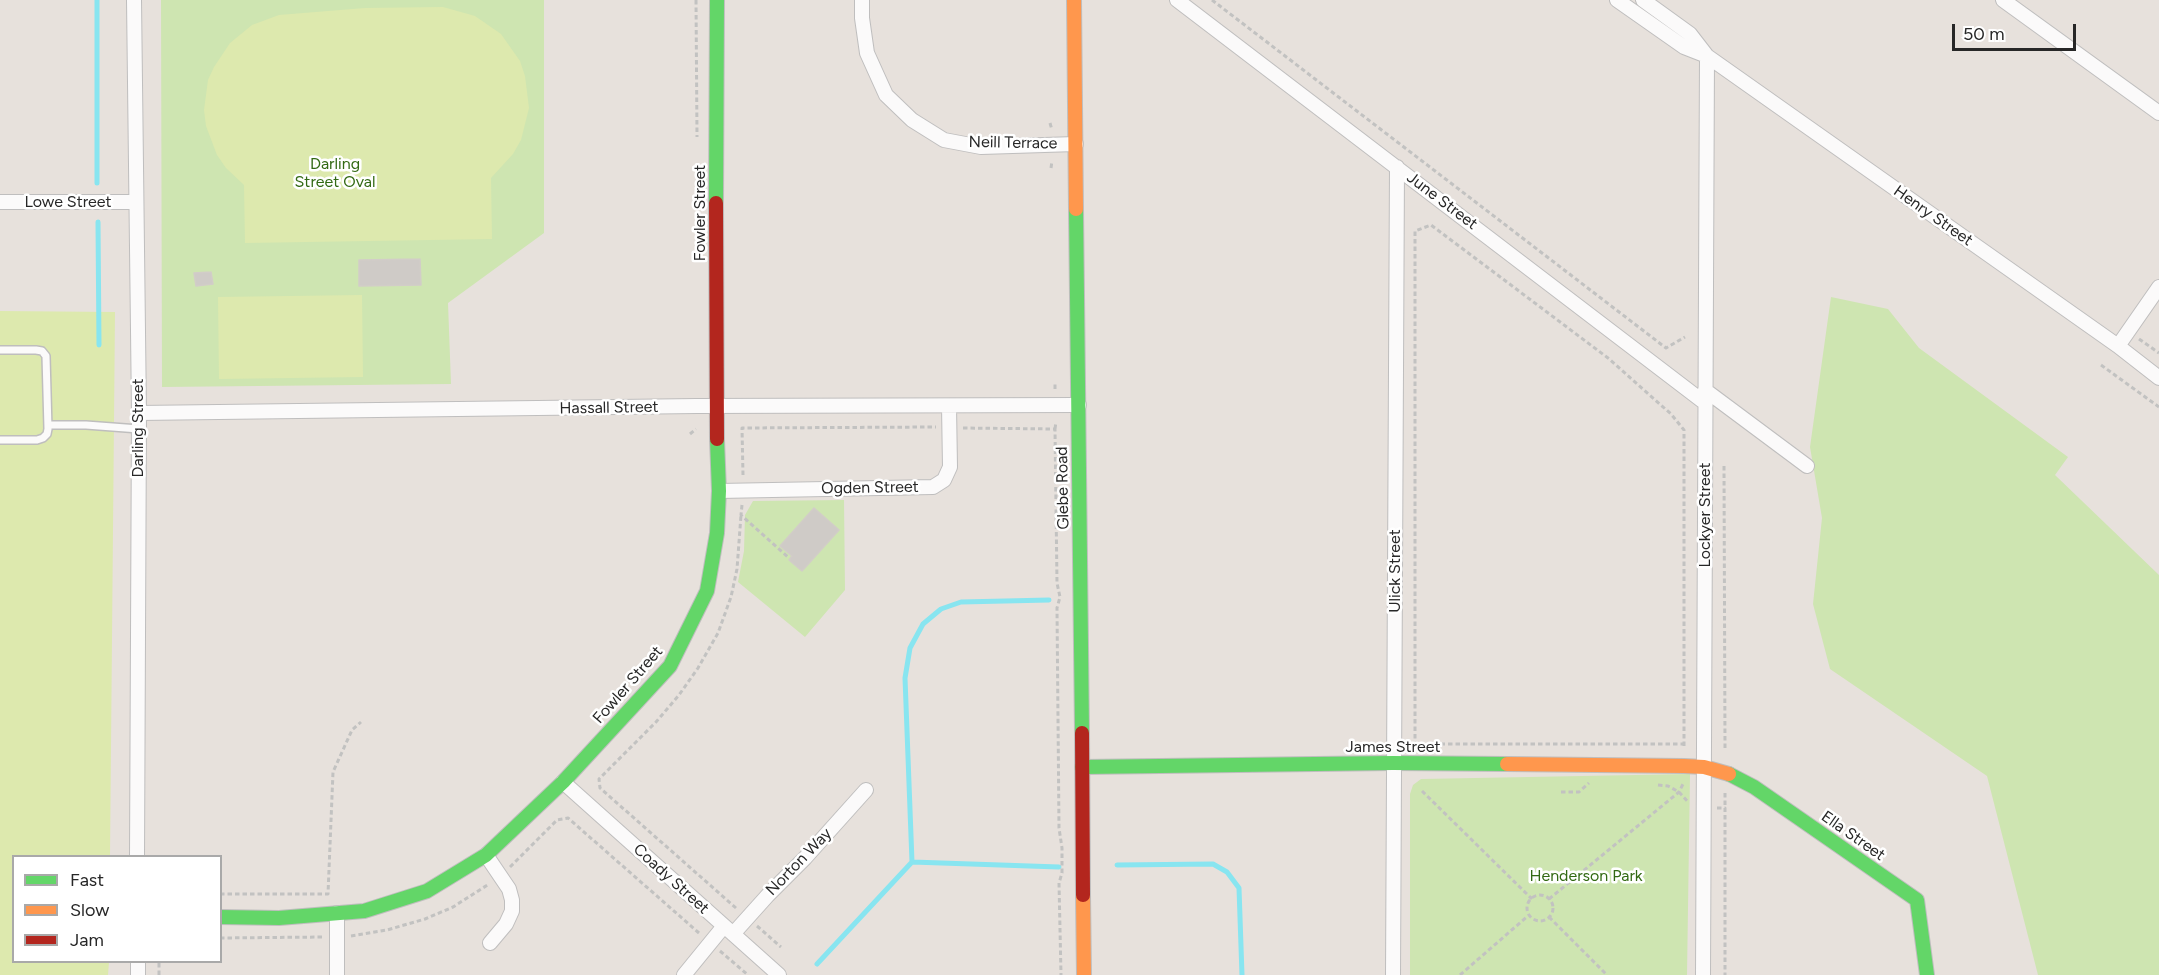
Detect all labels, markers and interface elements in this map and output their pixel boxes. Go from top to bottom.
scale bar [1955,12,2080,50]
text: 50 m [1963,23,2005,45]
street label: Neill Terrace [968,133,1058,153]
park label: Darling Street Oval [295,154,375,192]
street label: Fowler Street [690,165,710,261]
street label: June Street [1403,168,1481,234]
street label: Henry Street [1890,182,1976,250]
street label: Lowe Street [24,192,112,212]
street label: Darling Street [128,379,148,477]
street label: Hassall Street [559,398,659,418]
street label: Glebe Road [1053,446,1073,530]
street label: Lockyer Street [1695,462,1715,568]
street label: Ogden Street [821,478,919,498]
street label: Ulick Street [1385,529,1405,613]
street label: Fowler Street [589,642,667,728]
street label: James Street [1346,737,1440,757]
street label: Ella Street [1817,807,1889,865]
street label: Norton Way [762,824,836,900]
street label: Coady Street [629,840,713,918]
legend [12,855,222,963]
park label: Henderson Park [1529,866,1643,886]
text: Fast [70,869,104,891]
text: Slow [70,899,109,921]
text: Jam [70,929,104,951]

